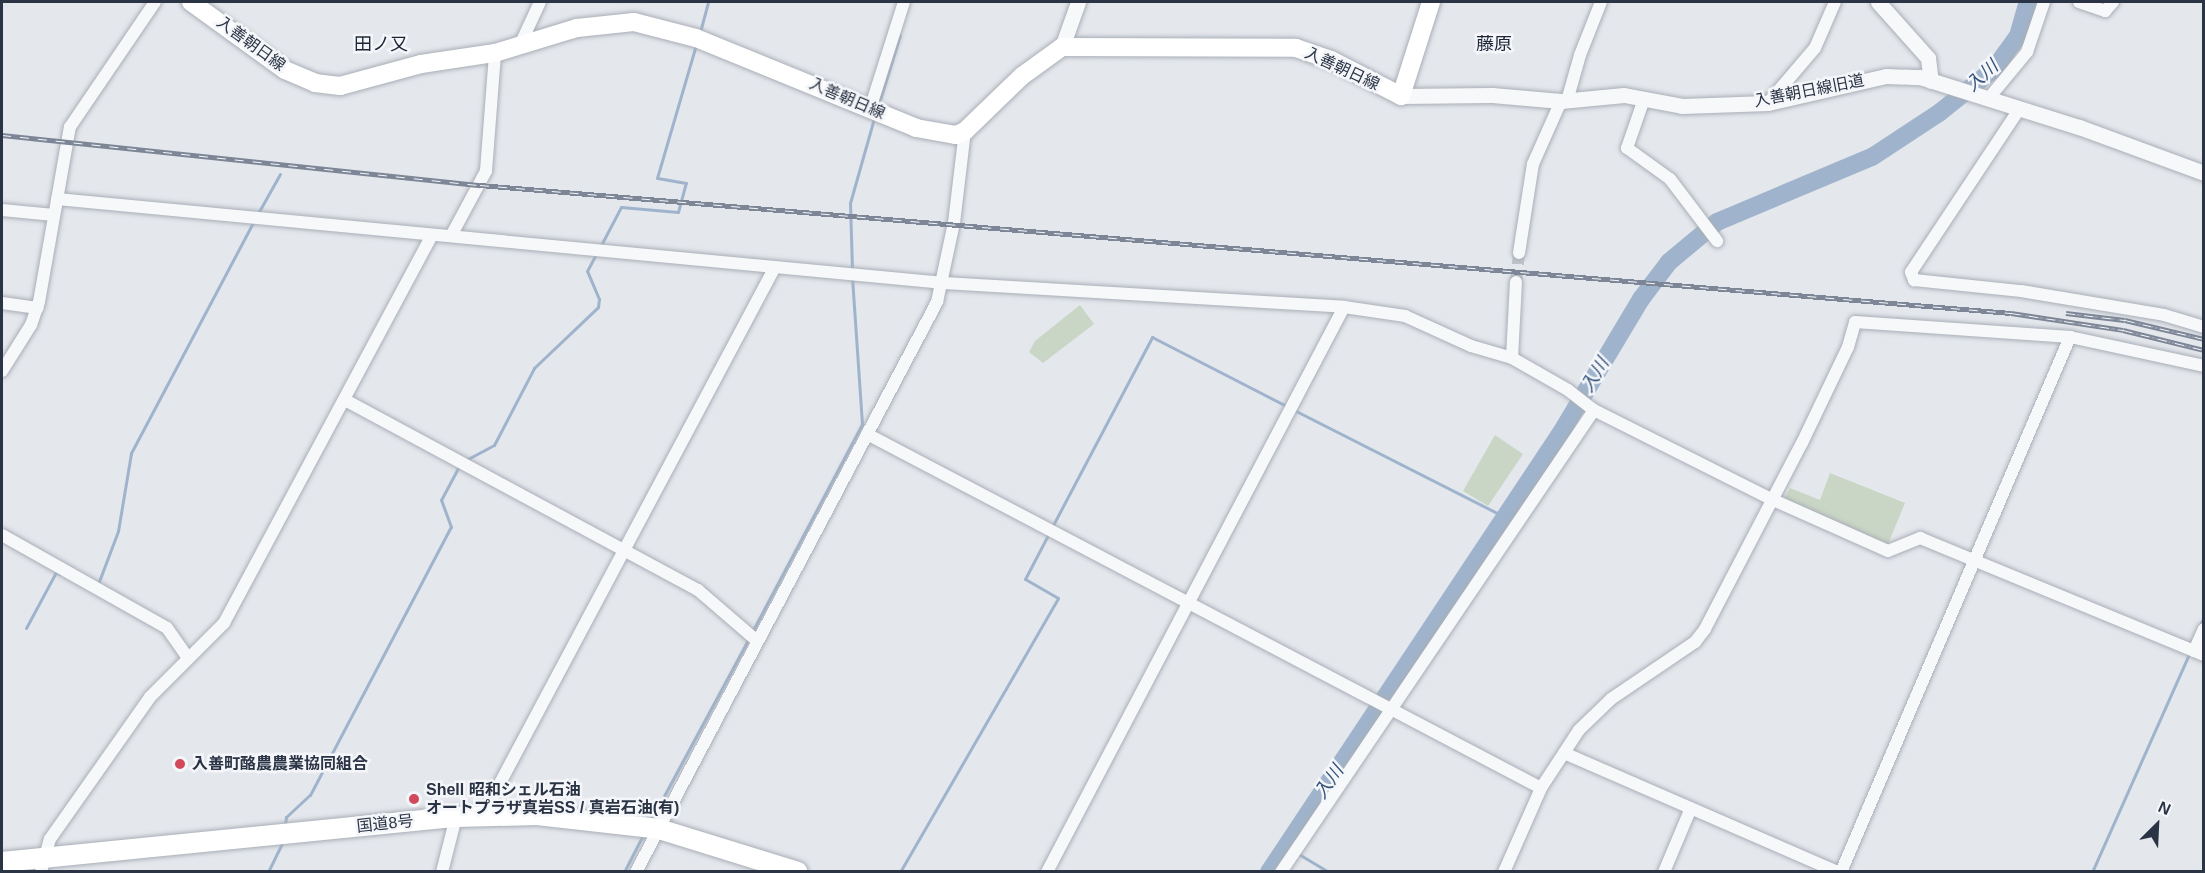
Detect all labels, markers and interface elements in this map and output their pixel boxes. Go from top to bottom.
street label: 入善朝日線 [213,13,289,75]
district label: 田ノ又 [354,33,408,55]
district label: 藤原 [1476,33,1512,55]
street label: 入善朝日線 [1302,43,1382,95]
water label: 入川 [1961,56,2003,96]
street label: 入善朝日線旧道 [1752,71,1866,111]
street label: 入善朝日線 [806,75,888,123]
water label: 入川 [1576,354,1614,396]
place label: 入善町酪農農業協同組合 [192,754,368,774]
marker: 入善町酪農農業協同組合 [173,757,187,771]
water label: 入川 [1310,761,1348,803]
place label: Shell 昭和シェル石油 オートプラザ真岩SS / 真岩石油(有) [426,780,679,818]
marker: Shell 昭和シェル石油 オートプラザ真岩SS / 真岩石油(有) [407,792,421,806]
north arrow [2127,795,2187,855]
text: N [2156,798,2173,818]
street label: 国道8号 [356,811,414,837]

